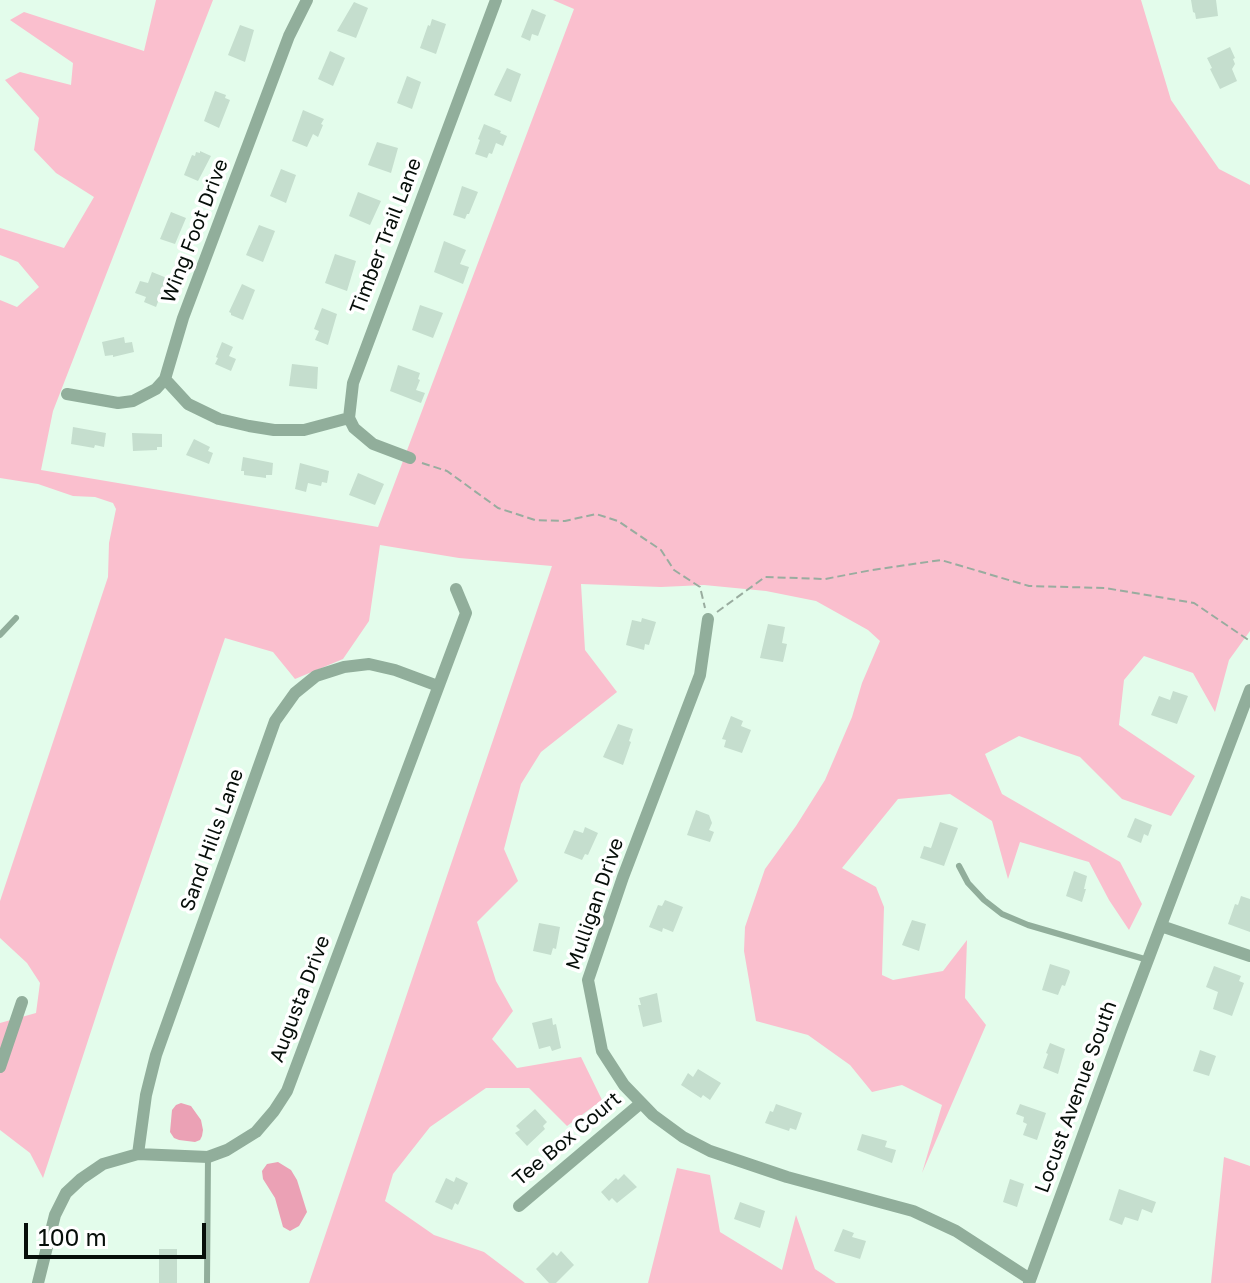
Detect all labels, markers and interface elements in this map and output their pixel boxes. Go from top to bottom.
street label: Timber Trail Lane [345,155,427,317]
street label: Wing Foot Drive [156,156,234,306]
street label: Sand Hills Lane [175,766,249,914]
street label: Mulligan Drive [561,835,629,973]
street label: Augusta Drive [265,932,335,1066]
street label: Locust Avenue South [1030,998,1122,1196]
street label: Tee Box Court [508,1087,626,1191]
scale bar [28,1207,210,1257]
text: 100 m [38,1222,107,1251]

